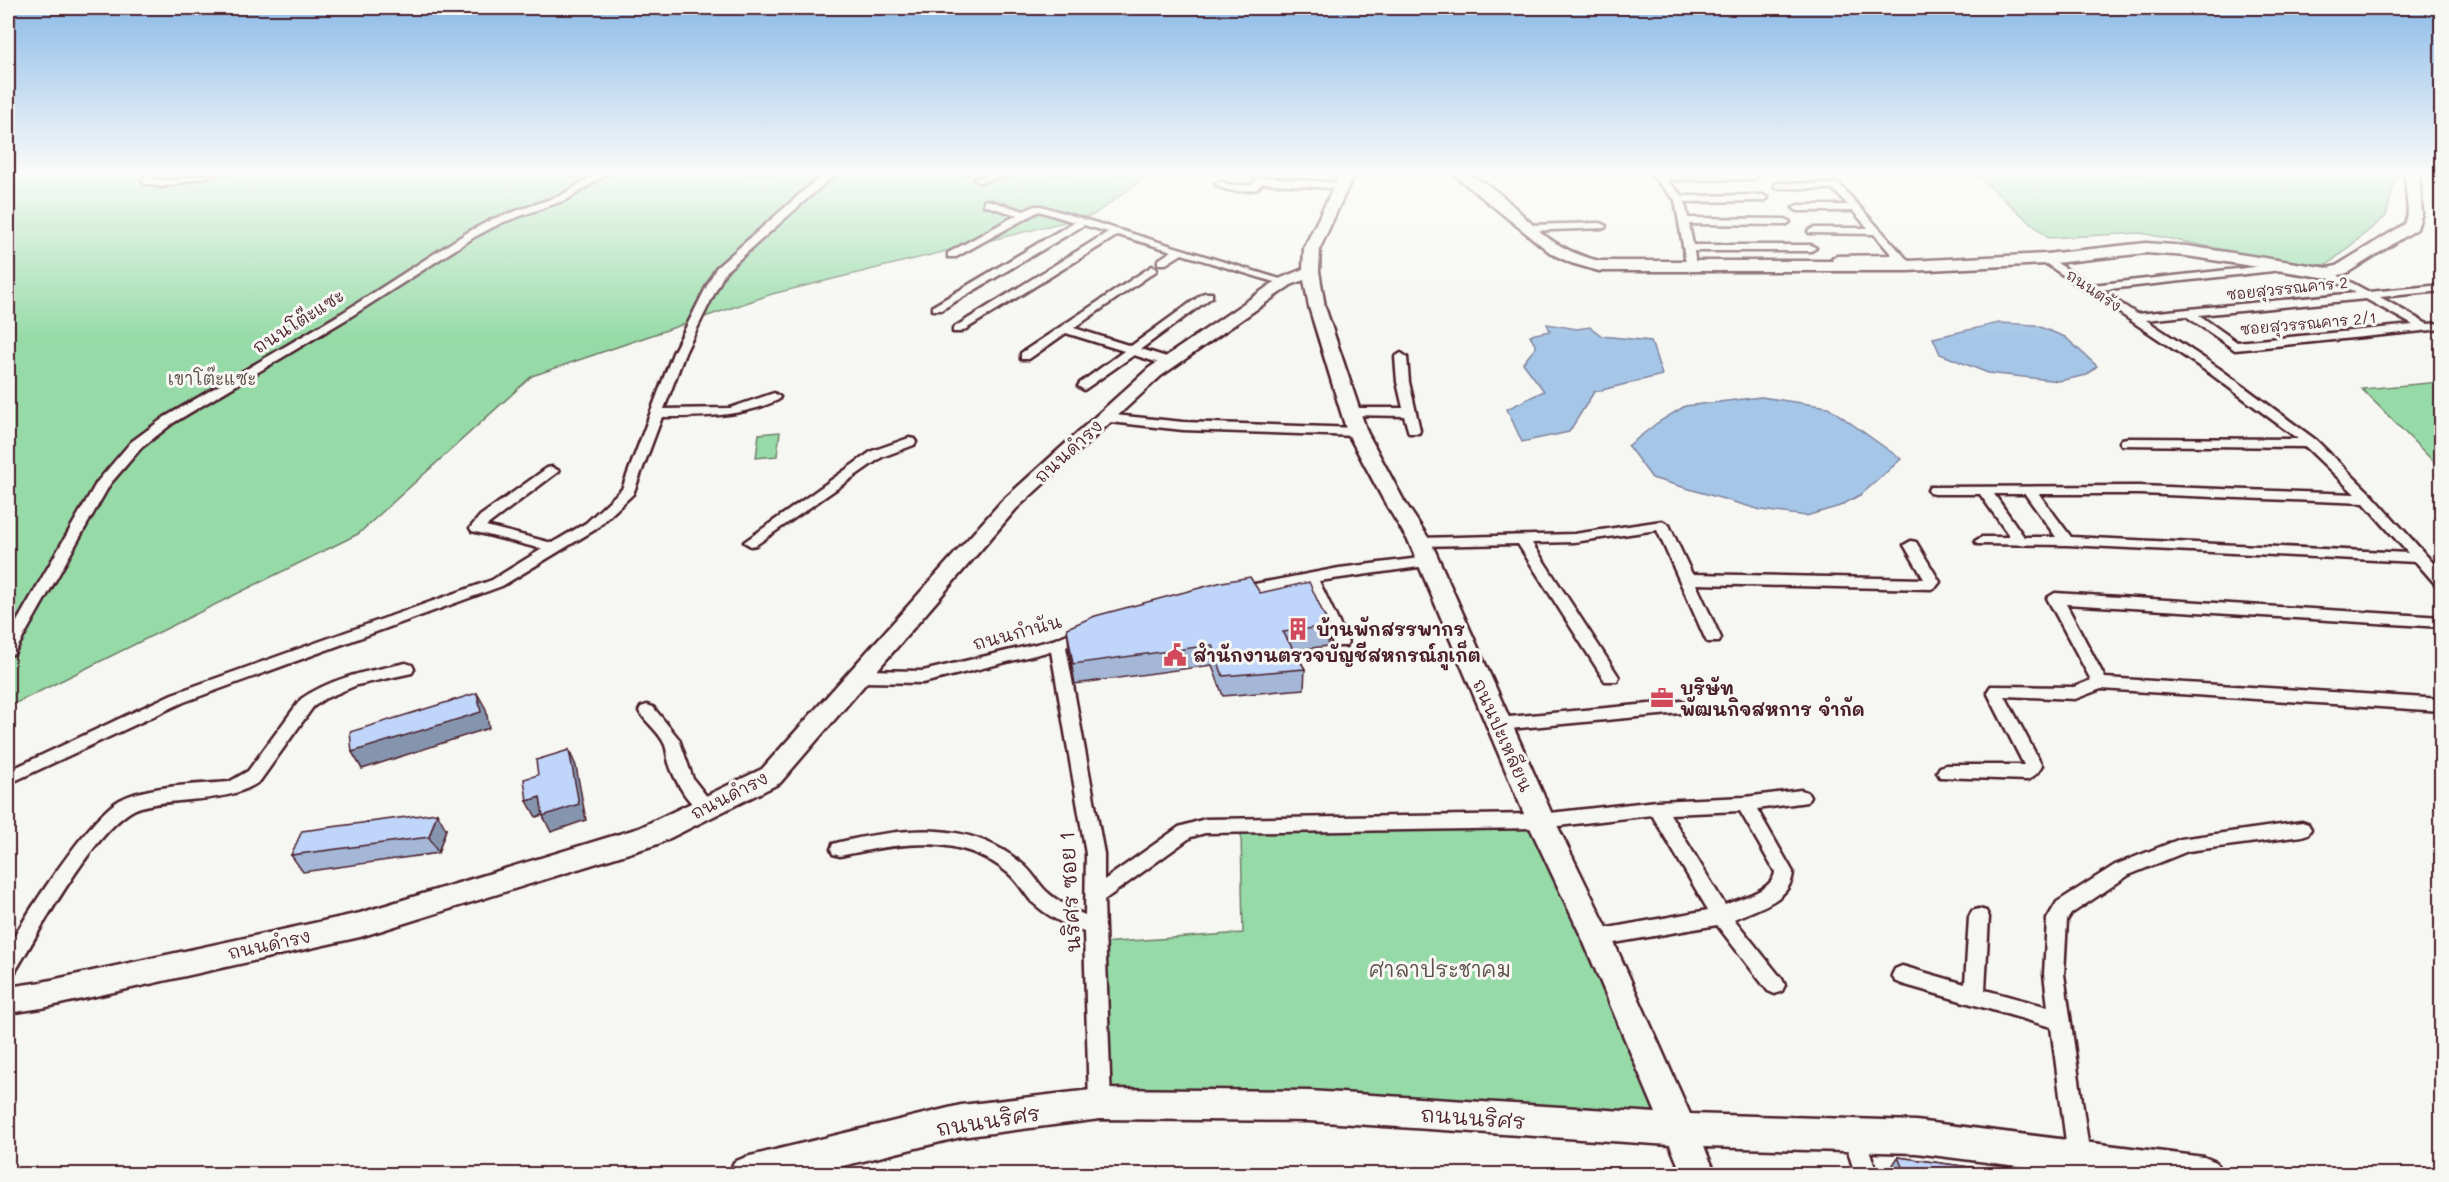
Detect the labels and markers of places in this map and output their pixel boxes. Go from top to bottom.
building icon: บ้านพักสรรพากร [1285,616,1311,642]
place label: บ้านพักสรรพากร [1316,616,1465,641]
place label: สำนักงานตรวจบัญชีสหกรณ์ภูเก็ต [1193,640,1481,671]
public building icon: สำนักงานตรวจบัญชีสหกรณ์ภูเก็ต [1162,642,1188,668]
place label: บริษัท พัฒนกิจสหการ จำกัด [1680,676,1865,721]
office icon: บริษัท พัฒนกิจสหการ จำกัด [1649,685,1675,711]

